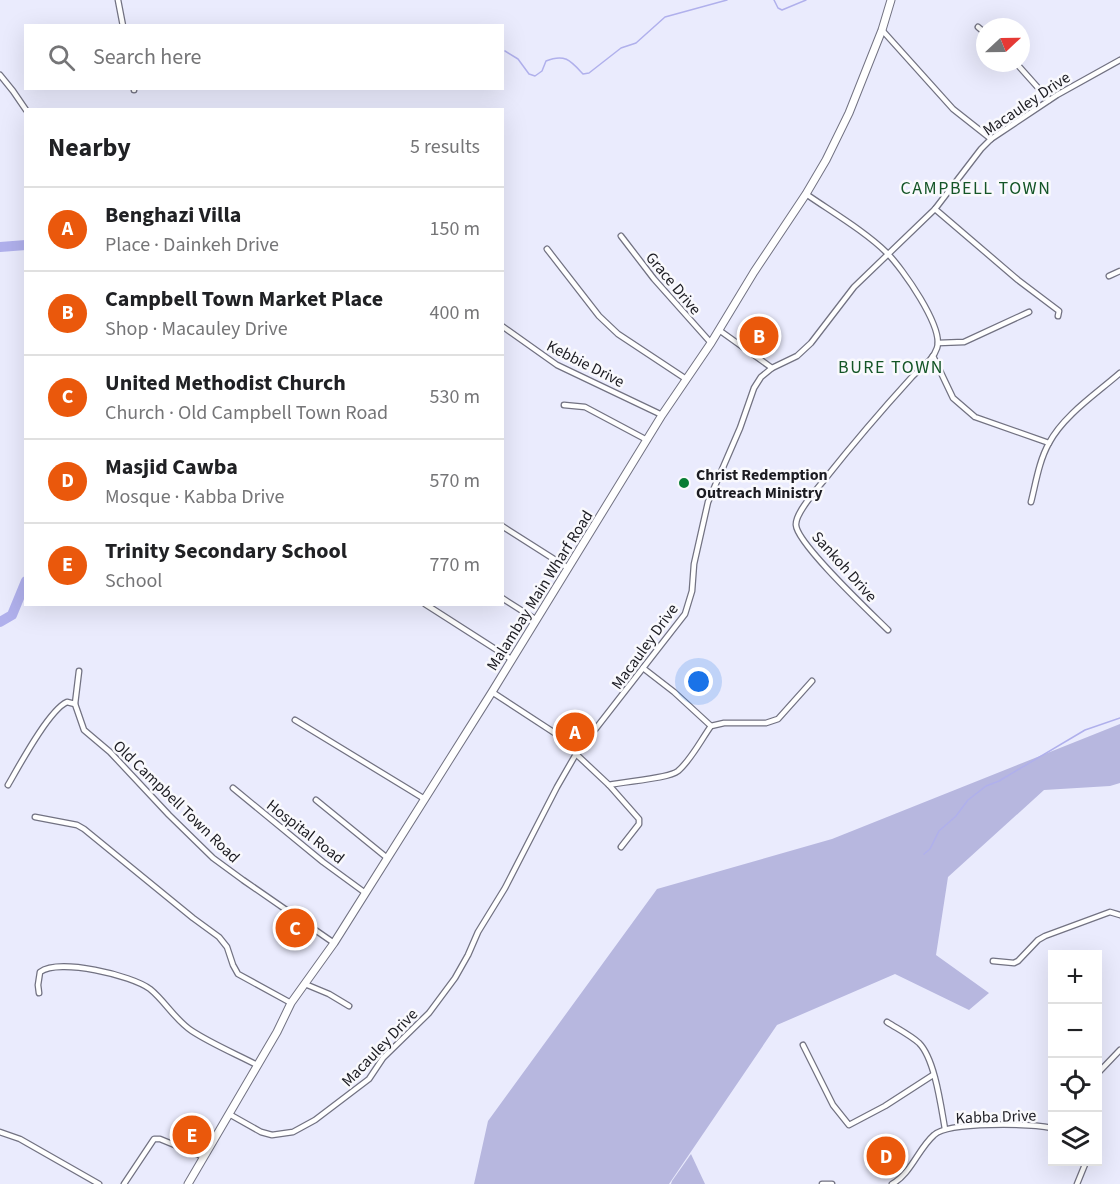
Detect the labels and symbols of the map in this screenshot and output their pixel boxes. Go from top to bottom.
north arrow [976,18,1030,72]
street label: Macauley Drive [979,66,1075,141]
district label: CAMPBELL TOWN [901,176,1051,201]
street label: Grace Drive [640,248,706,320]
pin: B [740,314,778,358]
street label: Kebbie Drive [543,335,628,393]
district label: BURE TOWN [838,355,944,380]
place label: Christ Redemption Outreach Ministry [696,464,828,504]
marker: Christ Redemption Outreach Ministry [677,476,691,490]
street label: Malambay Main Wharf Road [481,506,598,675]
street label: Sankoh Drive [807,527,882,607]
street label: Macauley Drive [606,599,683,694]
your location [684,667,713,696]
pin: A [556,710,594,754]
street label: Old Campbell Town Road [108,735,244,868]
street label: Hospital Road [262,794,349,869]
pin: C [276,906,314,950]
street label: Macauley Drive [337,1004,423,1092]
street label: Kabba Drive [955,1105,1037,1129]
pin: E [172,1112,212,1158]
pin: D [866,1134,906,1178]

